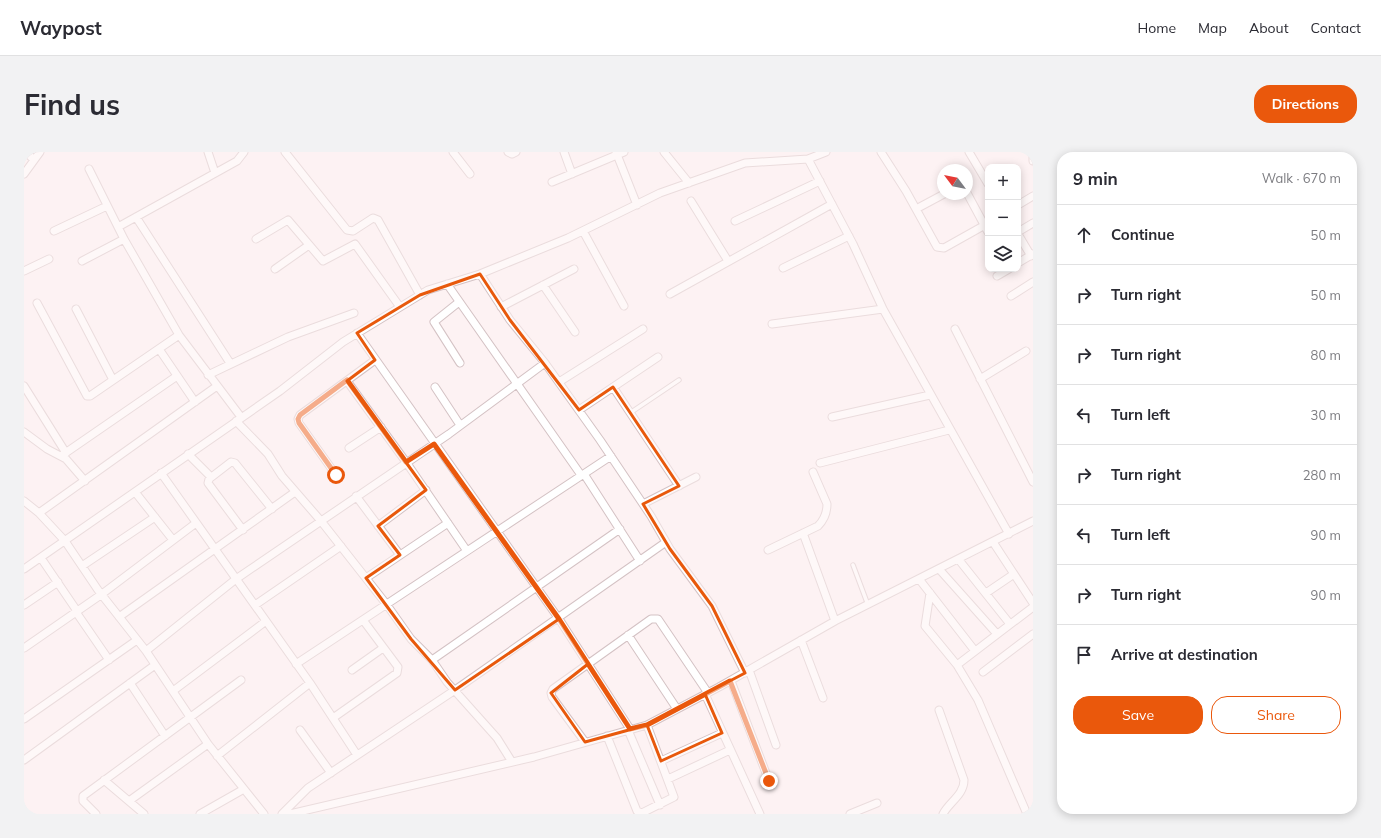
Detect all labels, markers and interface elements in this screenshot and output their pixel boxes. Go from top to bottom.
text: Waypost [20,16,102,40]
text: Home [1137,19,1176,37]
text: Map [1198,19,1227,37]
text: About [1249,19,1289,37]
text: Contact [1311,19,1361,37]
button: Directions [1254,85,1357,123]
text: Find us [24,87,120,122]
north arrow [937,164,973,200]
map controls [985,164,1021,272]
button: + [985,164,1021,200]
text: 9 min [1073,168,1118,189]
text: Walk · 670 m [1262,170,1341,186]
button: − [985,200,1021,236]
icon: ahead [1073,224,1095,246]
text: Continue [1111,225,1174,244]
text: 50 m [1311,227,1341,243]
button: layers [985,236,1021,272]
icon: right [1073,284,1095,306]
text: Turn right [1111,285,1181,304]
text: 50 m [1311,287,1341,303]
icon: right [1073,344,1095,366]
text: Turn right [1111,345,1181,364]
text: 80 m [1311,347,1341,363]
icon: left [1073,404,1095,426]
text: Turn left [1111,405,1170,424]
text: 30 m [1311,407,1341,423]
icon: right [1073,464,1095,486]
text: Turn right [1111,465,1181,484]
route start [327,466,345,484]
text: 280 m [1303,467,1341,483]
icon: left [1073,524,1095,546]
text: Turn left [1111,525,1170,544]
text: 90 m [1311,527,1341,543]
icon: right [1073,584,1095,606]
text: Turn right [1111,585,1181,604]
text: 90 m [1311,587,1341,603]
icon: arrive [1073,644,1095,666]
text: Arrive at destination [1111,645,1258,664]
button: Save [1073,696,1203,734]
button: Share [1211,696,1341,734]
route end [760,772,778,790]

